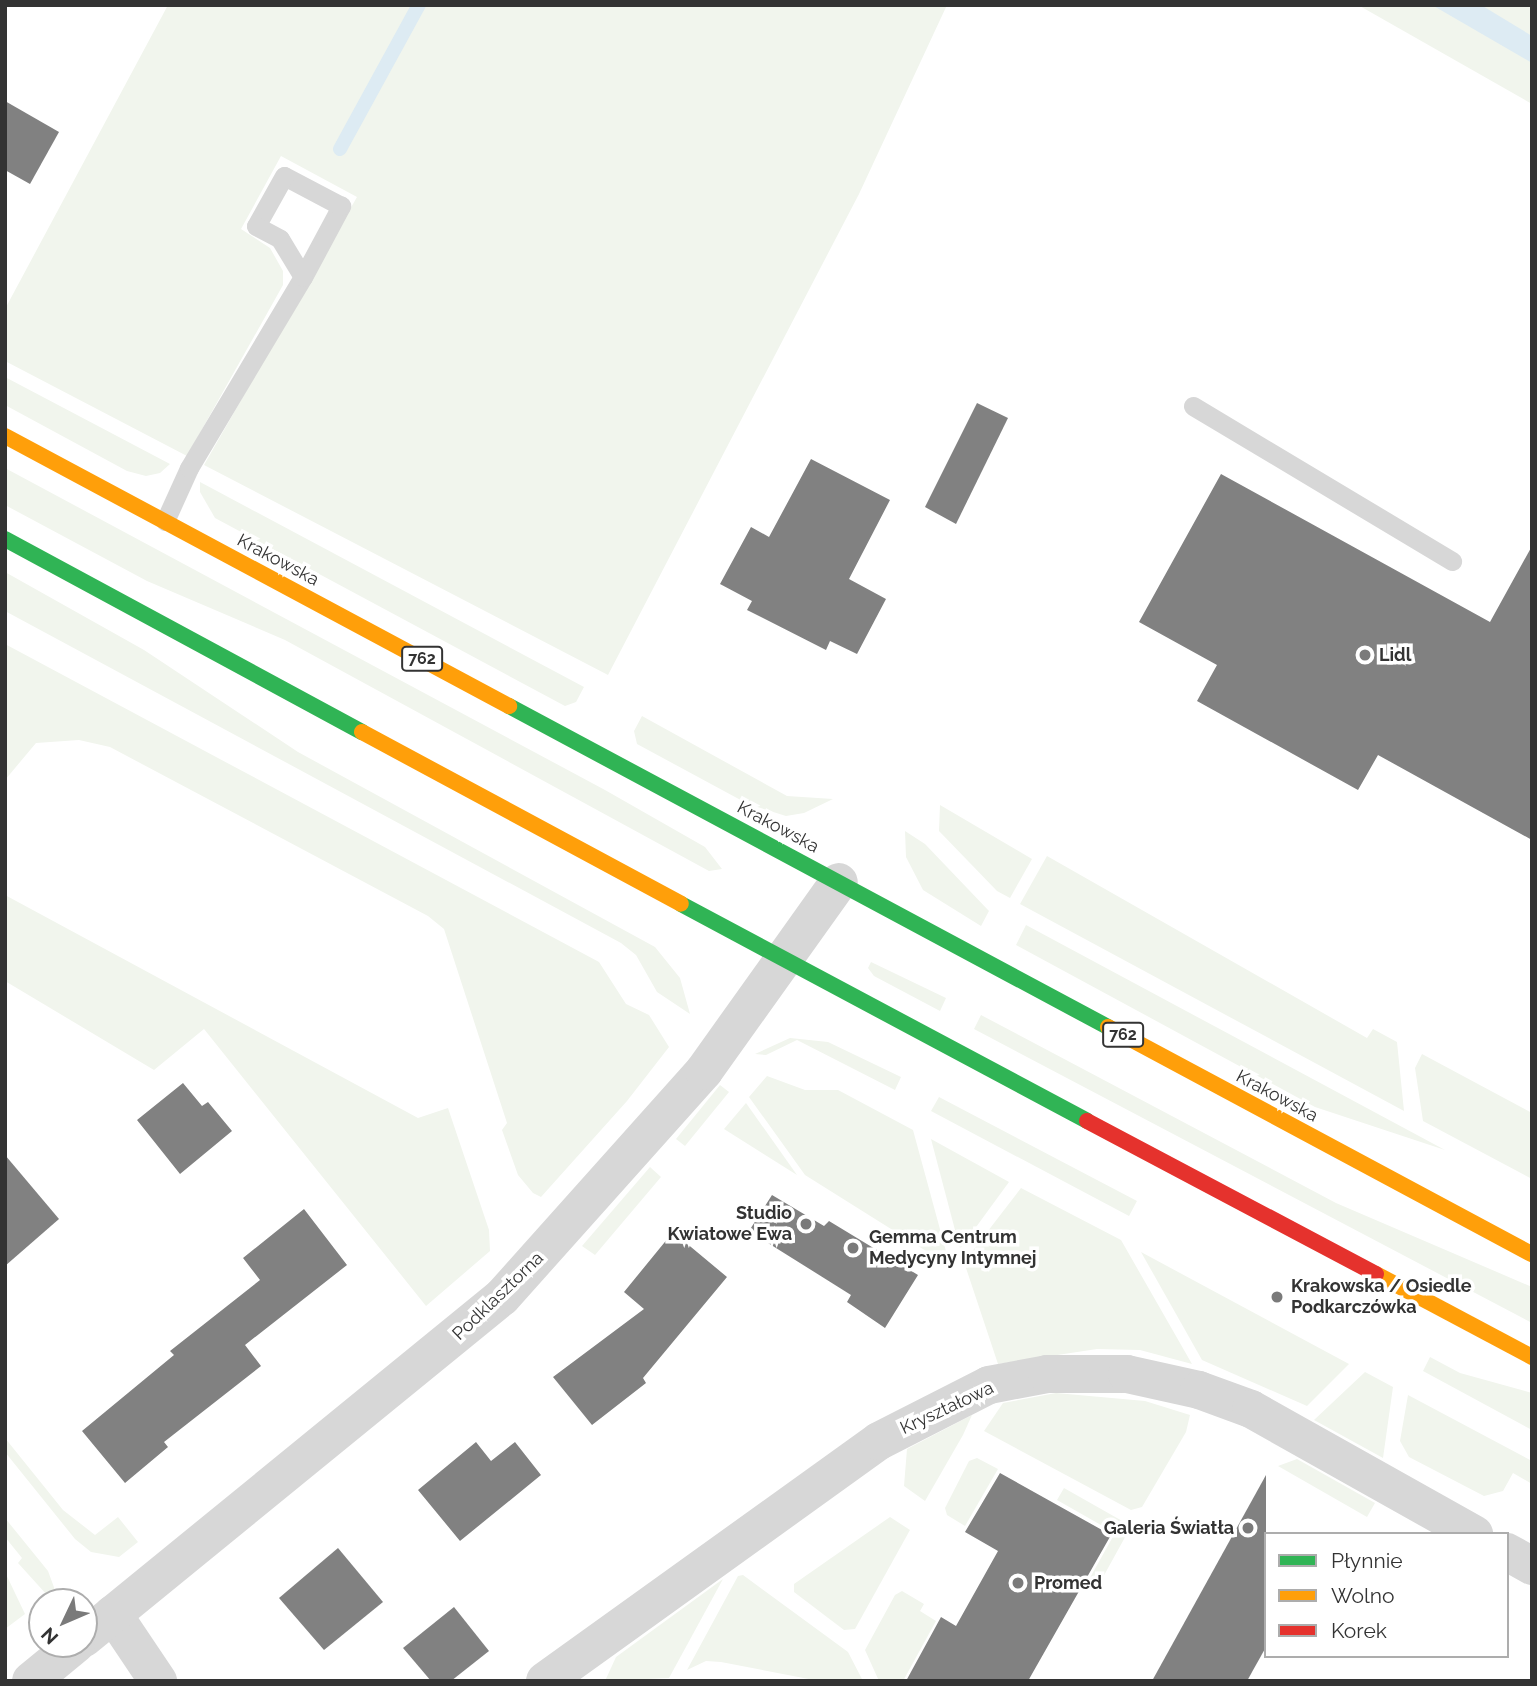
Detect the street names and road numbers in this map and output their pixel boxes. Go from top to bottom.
street label: Krakowska [233,529,323,591]
road number: 762 [401,646,443,672]
street label: Krakowska [733,796,823,858]
road number: 762 [1102,1023,1144,1048]
street label: Krakowska [1232,1065,1322,1127]
street label: Podklasztorna [448,1247,548,1345]
street label: Kryształowa [897,1377,997,1439]

